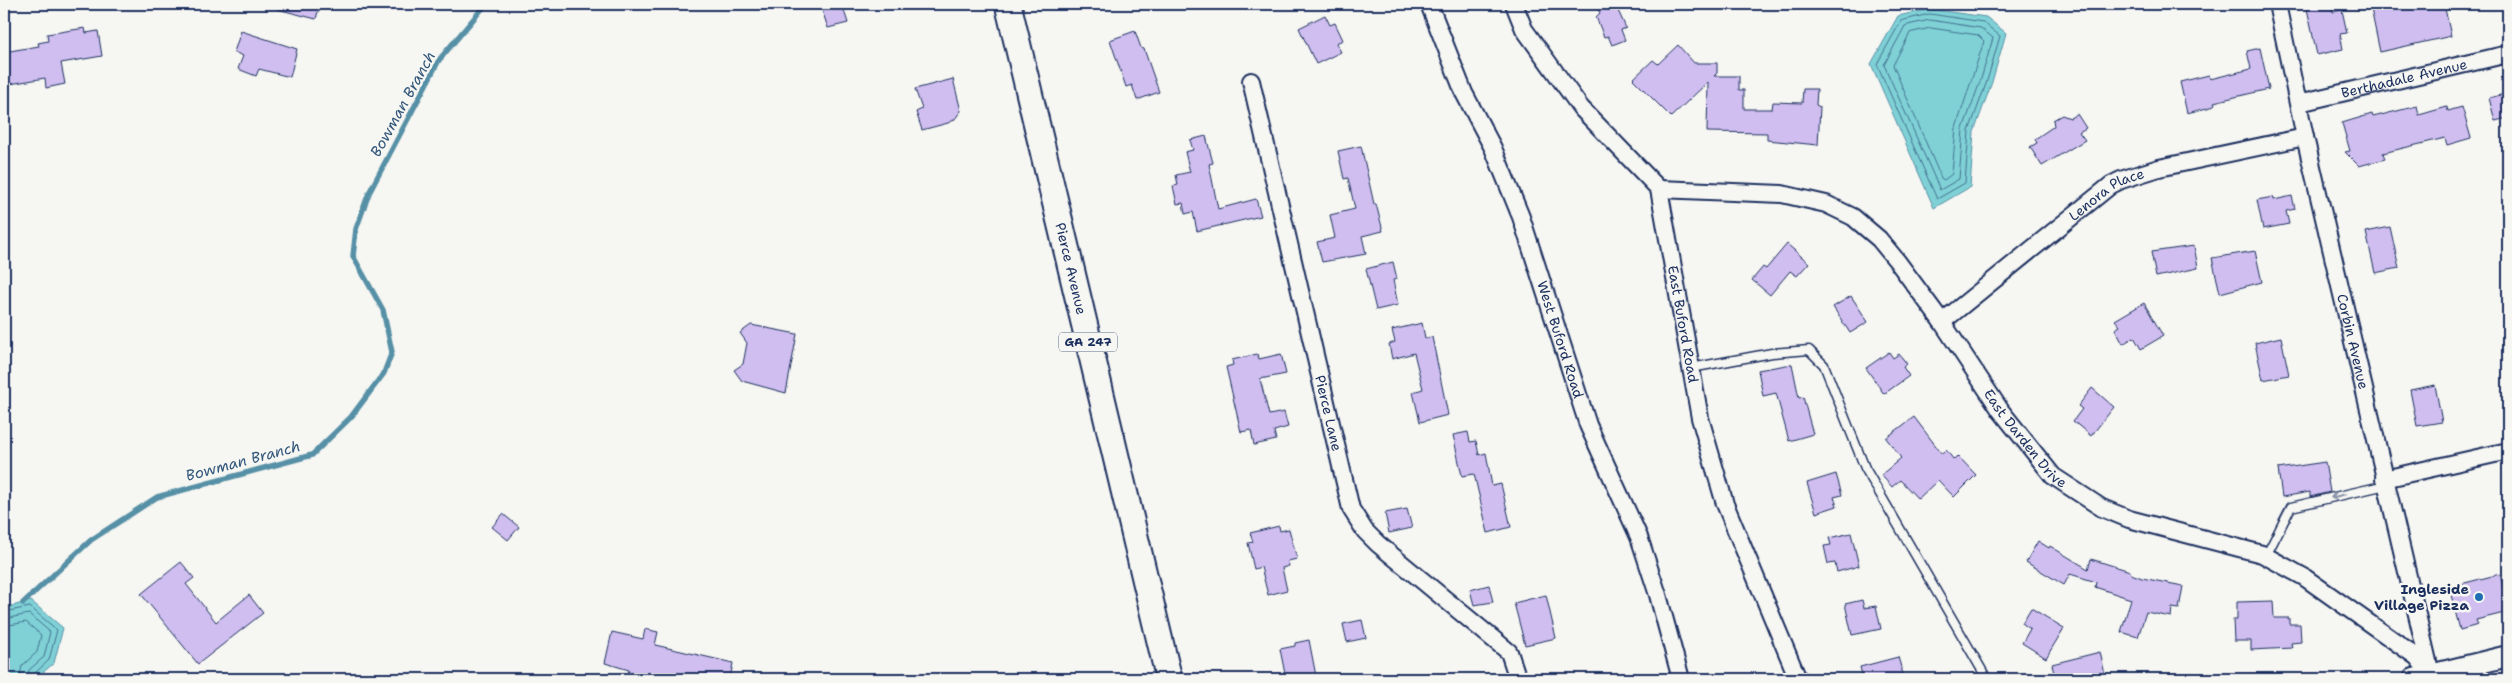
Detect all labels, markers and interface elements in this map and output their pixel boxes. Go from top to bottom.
water label: Bowman Branch [366,48,440,160]
street label: Berthadale Avenue [2339,55,2469,102]
street label: Lenora Place [2065,164,2146,225]
street label: Pierce Avenue [1051,221,1091,317]
street label: East Buford Road [1664,264,1703,384]
street label: West Buford Road [1533,278,1588,401]
street label: Corbin Avenue [2333,292,2373,391]
road number: GA 247 [1059,332,1117,352]
street label: Pierce Lane [1311,373,1346,453]
street label: East Darden Drive [1980,386,2070,492]
water label: Bowman Branch [183,436,303,486]
one-way arrow [2331,492,2347,501]
place label: Ingleside Village Pizza [2374,580,2469,614]
marker: Ingleside Village Pizza [2473,591,2485,603]

